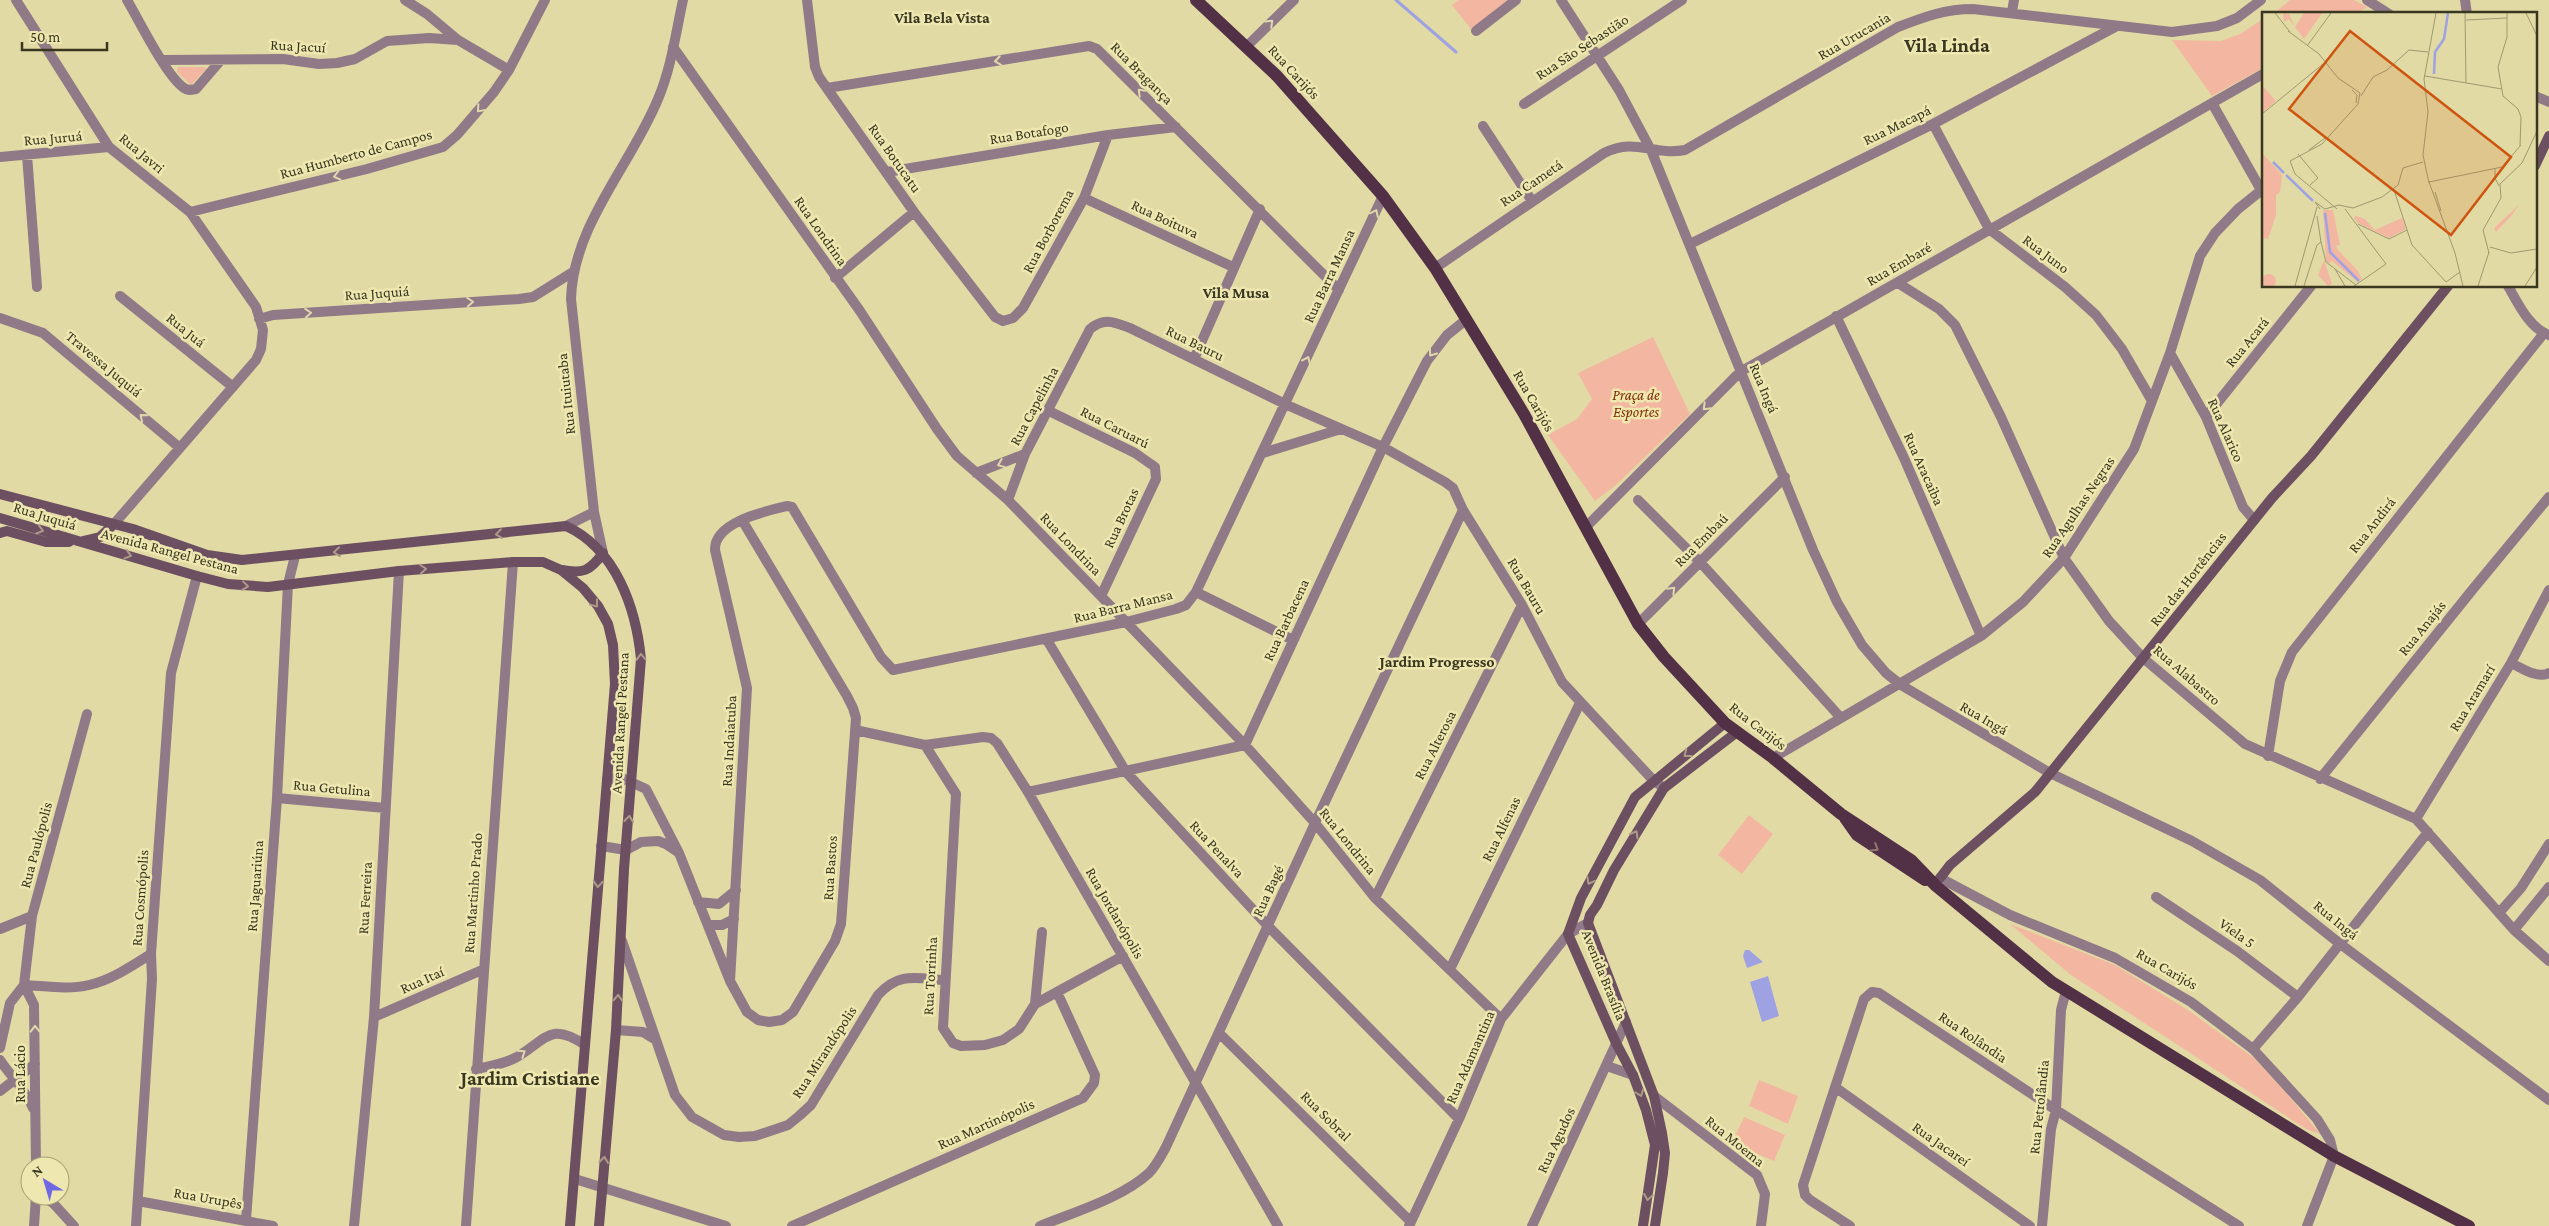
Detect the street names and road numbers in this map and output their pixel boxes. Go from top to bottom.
street label: Rua Urucania [1815,9,1893,63]
street label: Rua São Sebastião [1533,11,1631,83]
street label: Rua Jacuí [270,37,327,56]
street label: Rua Bragança [1107,39,1176,108]
street label: Rua Carijós [1264,42,1323,103]
street label: Rua Macapá [1861,102,1934,149]
street label: Rua Botafogo [988,119,1070,148]
street label: Rua Botucatu [865,120,925,196]
street label: Rua Humberto de Campos [278,126,434,183]
street label: Rua Juruá [23,127,83,150]
street label: Rua Javri [116,130,168,177]
street label: Rua Cametá [1497,156,1565,210]
street label: Rua Borborema [1019,186,1077,276]
street label: Rua Londrina [791,193,851,269]
street label: Rua Boituva [1129,197,1201,242]
street label: Rua Barra Mansa [1300,227,1358,325]
street label: Rua Juno [2019,231,2072,277]
street label: Rua Embaré [1864,239,1935,289]
street label: Rua Juquiá [344,283,410,304]
street label: Rua Juá [163,310,209,351]
street label: Rua Acará [2222,314,2272,370]
street label: Rua Bauru [1164,322,1227,364]
street label: Travessa Juquiá [62,328,145,401]
street label: Rua Ituiutaba [554,353,578,435]
street label: Rua Ingá [1745,361,1782,416]
street label: Rua Capelinha [1007,364,1062,449]
street label: Rua Carijós [1509,368,1558,435]
street label: Rua Alarico [2205,396,2247,464]
street label: Rua Caruarú [1078,403,1152,451]
street label: Rua Aracaiba [1901,430,1947,508]
street label: Rua Agulhas Negras [2038,453,2119,561]
street label: Rua Brotas [1100,485,1142,550]
street label: Rua Andirá [2345,494,2399,556]
street label: Rua Juquiá [11,499,78,534]
street label: Rua Londrina [1037,509,1105,579]
street label: Rua Embaú [1671,510,1731,570]
street label: Avenida Rangel Pestana [99,525,240,578]
street label: Rua das Hortências [2146,529,2230,629]
street label: Rua Bauru [1505,555,1550,617]
street label: Rua Barbacena [1260,576,1312,664]
street label: Rua Barra Mansa [1072,586,1174,626]
street label: Rua Anajás [2395,597,2450,659]
street label: Rua Alabastro [2150,642,2224,708]
street label: Avenida Rangel Pestana [608,652,633,794]
street label: Rua Aramarí [2446,661,2499,734]
street label: Rua Indaiatuba [719,695,739,787]
street label: Rua Ingá [1957,698,2011,739]
street label: Rua Carijós [1726,699,1790,754]
street label: Rua Alterosa [1411,708,1459,782]
street label: Rua Getulina [293,777,371,799]
street label: Rua Alfenas [1478,794,1524,864]
street label: Rua Paulópolis [17,800,56,890]
street label: Rua Londrina [1316,804,1380,878]
street label: Rua Penalva [1186,817,1248,881]
street label: Rua Martinho Prado [461,832,485,954]
street label: Rua Bastos [820,835,840,901]
street label: Rua Jaguariúna [244,840,267,932]
street label: Rua Cosmópolis [129,849,152,947]
street label: Rua Ferreira [355,861,375,935]
street label: Rua Bagé [1249,862,1288,920]
street label: Rua Jordanópolis [1082,865,1148,962]
street label: Rua Ingá [2310,897,2361,944]
street label: Viela 5 [2216,915,2258,951]
street label: Avenida Brasília [1579,927,1629,1023]
street label: Rua Torrinha [920,936,940,1016]
street label: Rua Carijós [2133,945,2200,994]
street label: Rua Itaí [398,963,447,997]
street label: Rua Mirandópolis [788,1003,861,1102]
street label: Rua Adamantina [1442,1008,1498,1106]
street label: Rua Rolândia [1936,1008,2010,1066]
street label: Rua Lácio [12,1045,28,1103]
street label: Rua Petrolândia [2026,1059,2052,1155]
street label: Rua Sobral [1298,1088,1354,1144]
street label: Rua Martinópolis [935,1095,1037,1153]
street label: Rua Agudos [1534,1104,1579,1176]
street label: Rua Moema [1702,1112,1768,1170]
street label: Rua Jacareí [1909,1119,1973,1171]
street label: Rua Urupês [172,1184,244,1213]

